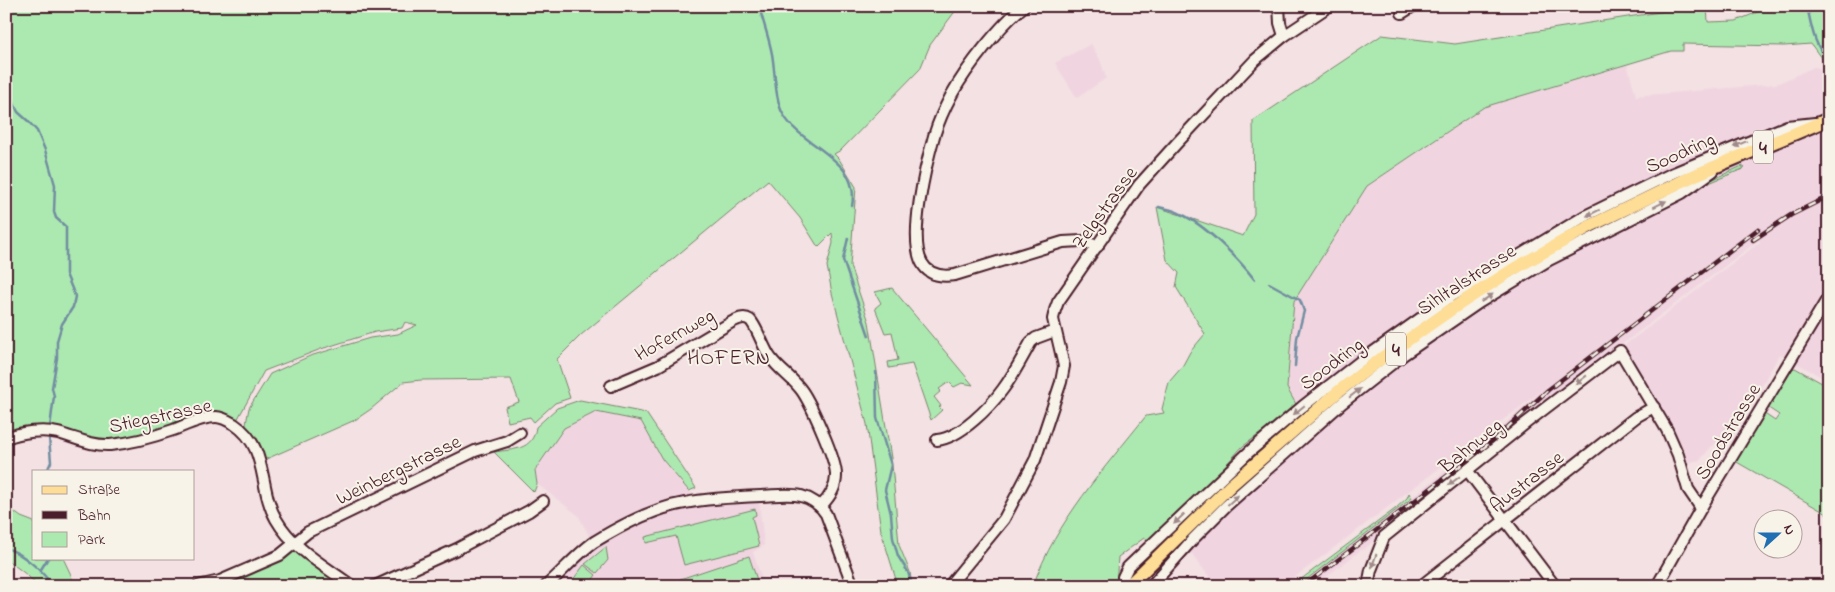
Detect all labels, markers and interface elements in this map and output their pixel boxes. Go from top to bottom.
street label: Soodring [1642,126,1721,183]
road number: 4 [1753,130,1773,163]
one-way arrow [1733,141,1748,149]
street label: Zelgstrasse [1066,161,1147,256]
one-way arrow [1653,199,1667,207]
one-way arrow [1586,209,1600,217]
street label: Sihltalstrasse [1412,238,1523,324]
one-way arrow [1480,293,1493,303]
street label: Hofernweg [630,302,721,371]
street label: Soodring [1294,331,1371,400]
road number: 4 [1386,332,1406,366]
district label: HOFERN [687,344,771,374]
one-way arrow [1574,375,1588,385]
street label: Soodstrasse [1689,378,1769,486]
one-way arrow [1348,388,1361,399]
street label: Stiegstrasse [106,392,215,443]
one-way arrow [1293,404,1305,415]
street label: Bahnweg [1433,412,1510,483]
street label: Weinbergstrasse [332,428,467,515]
street label: Austrasse [1484,445,1571,521]
legend [32,470,195,560]
one-way arrow [1448,475,1461,486]
text: Straße [78,479,120,501]
one-way arrow [1226,494,1238,506]
text: Bahn [77,505,111,527]
north arrow [1752,510,1802,560]
one-way arrow [1173,513,1185,525]
text: N [1777,522,1800,538]
text: Park [78,529,106,551]
one-way arrow [1370,554,1378,569]

